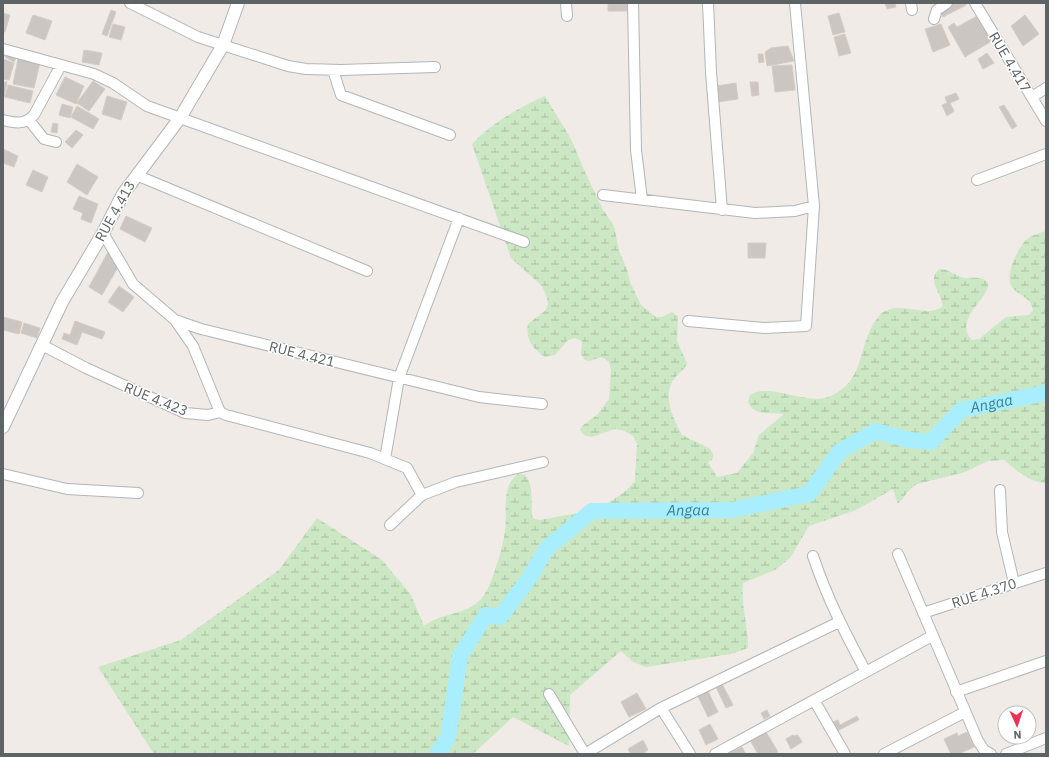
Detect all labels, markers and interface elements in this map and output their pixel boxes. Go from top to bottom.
street label: RUE 4.417 [985,29,1035,95]
street label: RUE 4.413 [91,177,139,245]
street label: RUE 4.421 [267,337,337,371]
street label: RUE 4.423 [121,378,191,420]
water label: Angaa [968,390,1015,417]
water label: Angaa [666,500,710,519]
street label: RUE 4.370 [949,574,1019,612]
north arrow [997,705,1037,745]
text: N [1013,728,1022,742]

